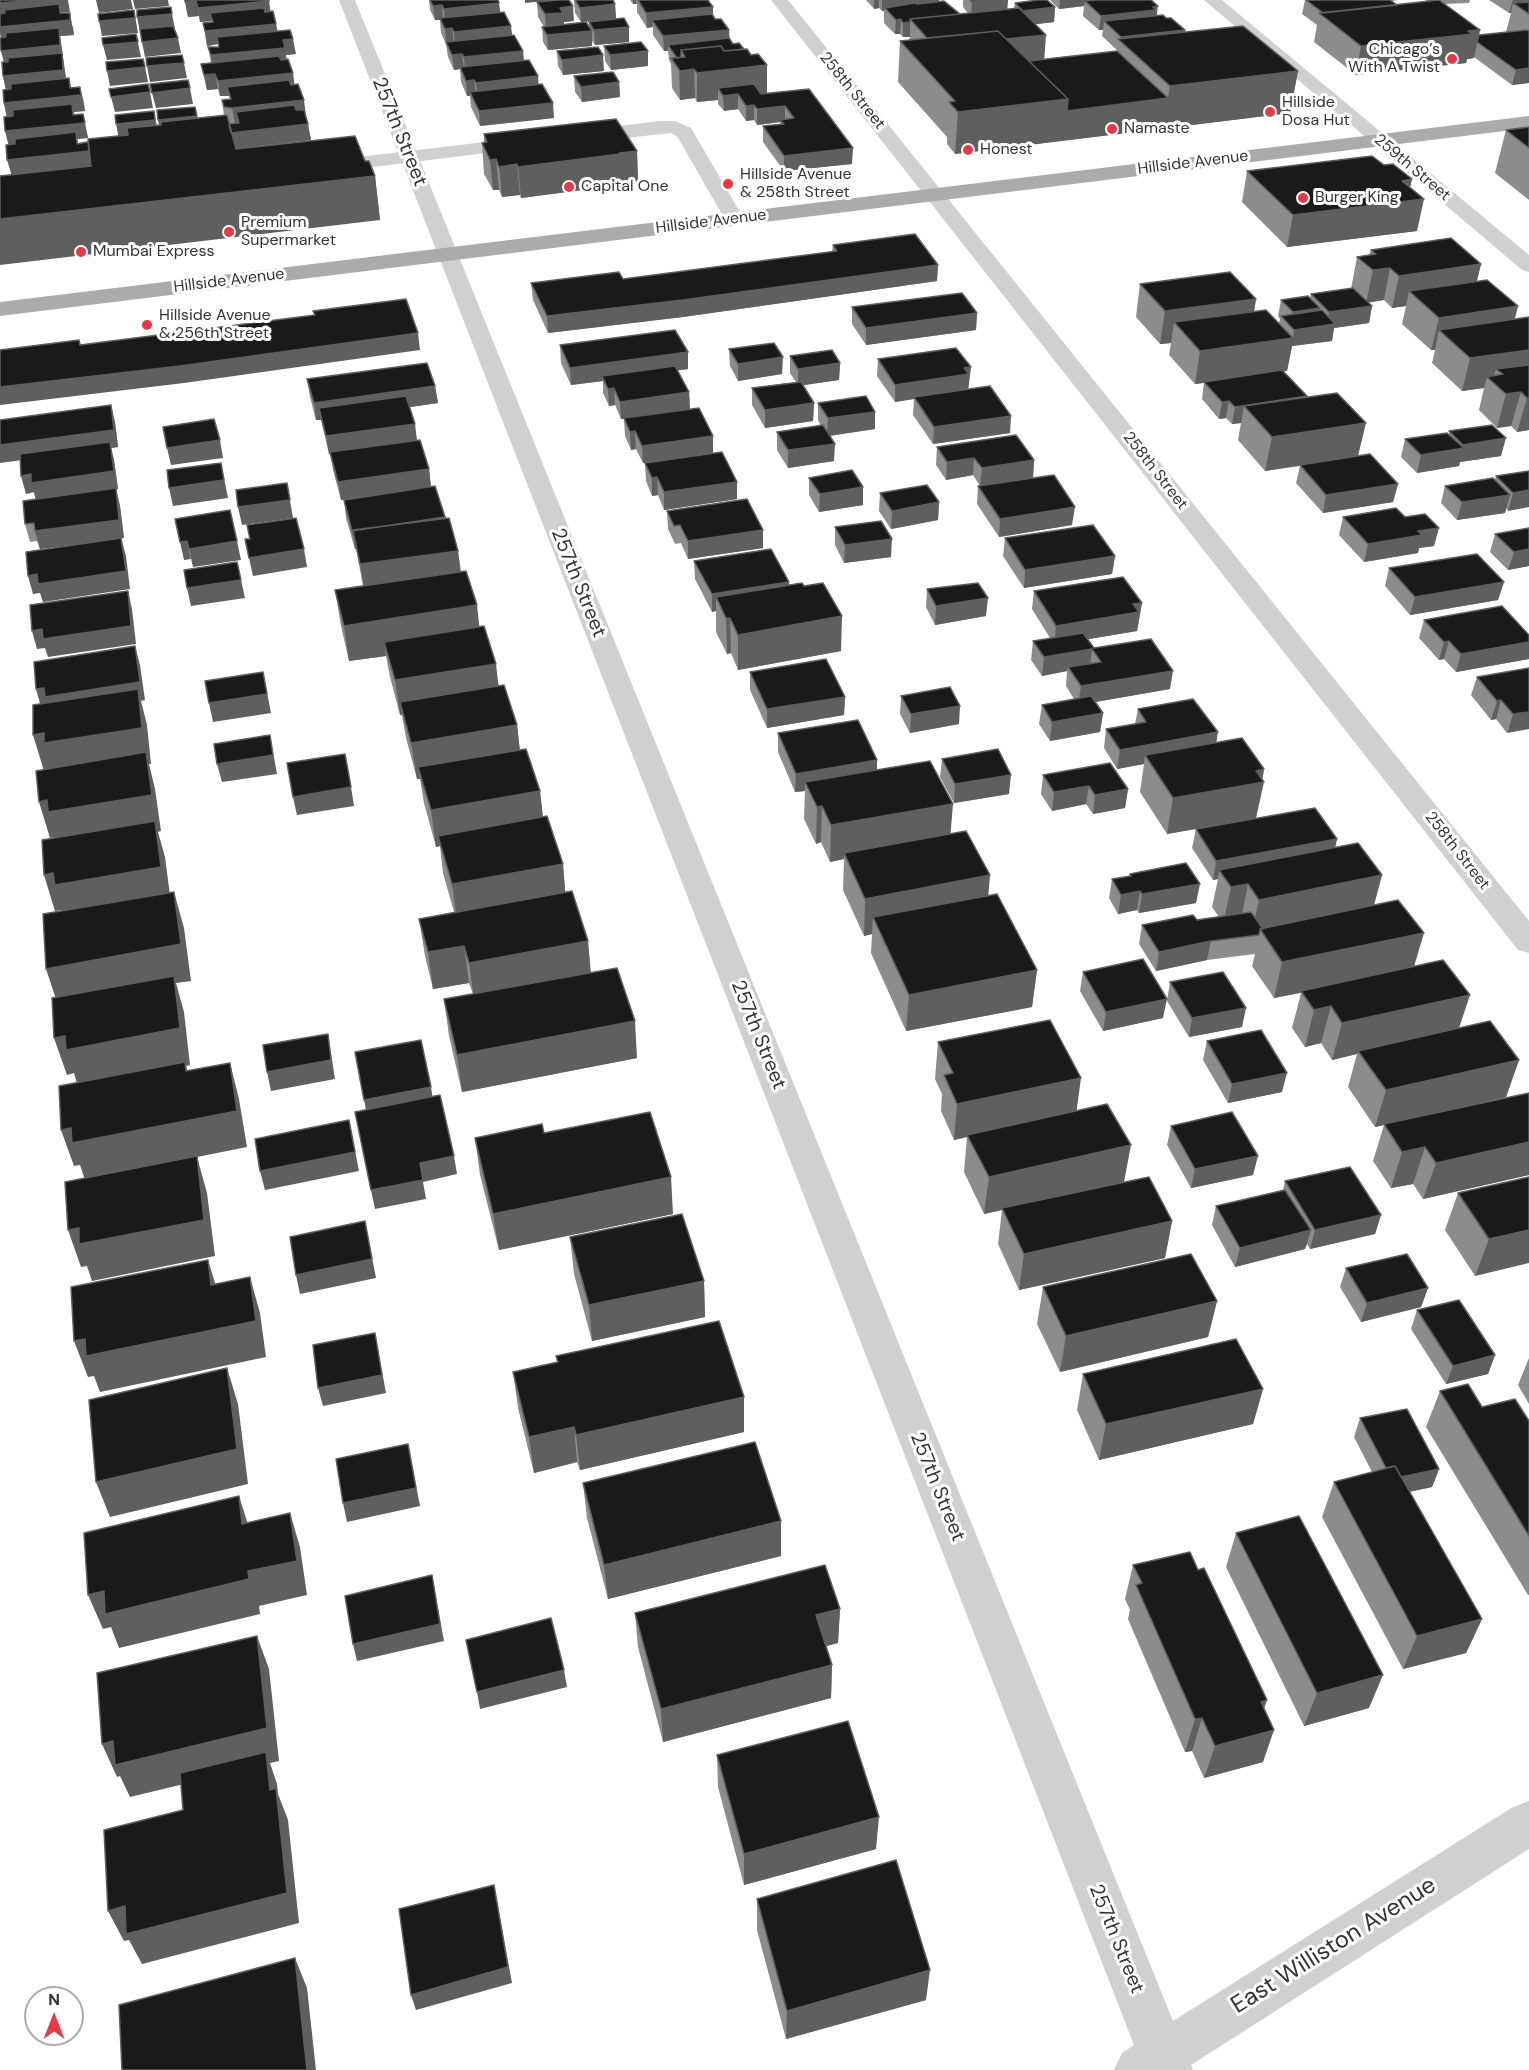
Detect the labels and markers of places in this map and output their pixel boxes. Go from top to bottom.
place label: Chicago’s With A Twist [1348,40,1440,78]
marker: Chicago’s With A Twist [1445,52,1459,66]
place label: Hillside Dosa Hut [1282,93,1350,131]
marker: Hillside Dosa Hut [1263,105,1277,119]
place label: Namaste [1124,119,1190,139]
marker: Namaste [1105,122,1119,136]
place label: Honest [980,140,1033,160]
marker: Honest [961,143,975,157]
place label: Hillside Avenue & 258th Street [740,165,851,203]
place label: Capital One [581,177,668,197]
marker: Hillside Avenue & 258th Street [721,177,735,191]
marker: Capital One [562,180,576,194]
place label: Burger King [1315,188,1399,208]
marker: Burger King [1296,191,1310,205]
place label: Premium Supermarket [241,213,336,251]
marker: Premium Supermarket [222,225,236,239]
place label: Mumbai Express [93,242,214,262]
marker: Mumbai Express [74,245,88,259]
place label: Hillside Avenue & 256th Street [159,306,270,344]
marker: Hillside Avenue & 256th Street [140,318,154,332]

